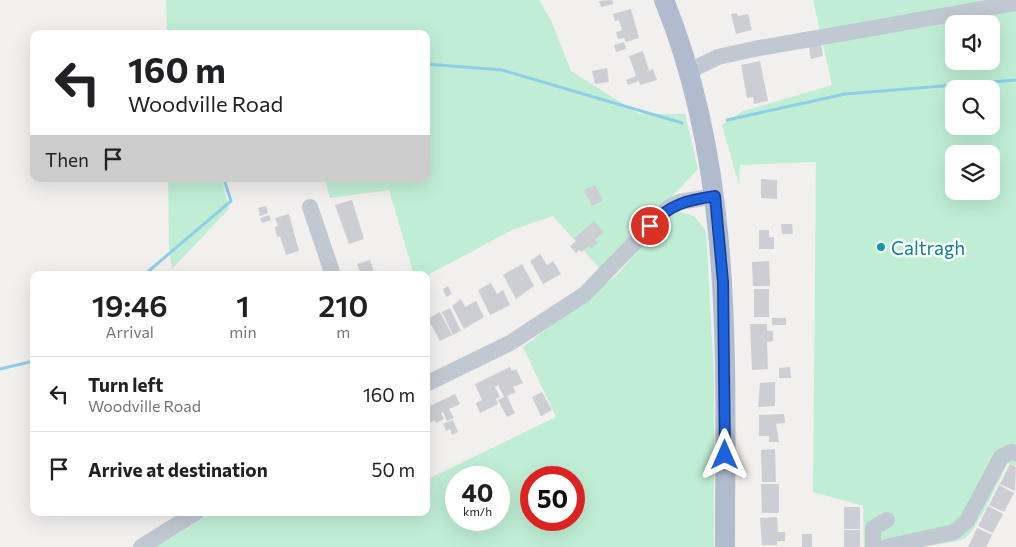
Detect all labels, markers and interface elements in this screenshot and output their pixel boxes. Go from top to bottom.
map controls [945,15,1000,200]
button: sound [945,15,1000,70]
text: 160 m [128,47,226,90]
icon: left [45,50,110,115]
button: search [945,80,1000,135]
text: Woodville Road [128,90,283,117]
icon: arrive [99,145,127,173]
button: layers [945,145,1000,200]
text: Then [45,148,89,171]
pin [629,205,671,247]
icon: arrive [636,212,664,240]
place label: Caltragh [891,236,965,259]
marker: Caltragh [875,241,887,253]
text: 19:46 [92,286,168,323]
text: 1 [236,286,250,323]
text: 210 [318,286,368,323]
text: Arrival [105,322,154,341]
text: min [229,322,257,341]
text: m [336,322,350,341]
text: Turn left [88,373,163,396]
icon: left [45,380,73,408]
text: 160 m [363,383,415,406]
text: Woodville Road [88,396,201,415]
position arrow [698,428,750,480]
icon: arrive [45,455,73,483]
text: Arrive at destination [88,458,268,481]
text: 50 m [371,458,415,481]
speed limit sign: 50 [520,466,585,531]
text: 40 [462,477,493,507]
text: km/h [463,504,492,518]

